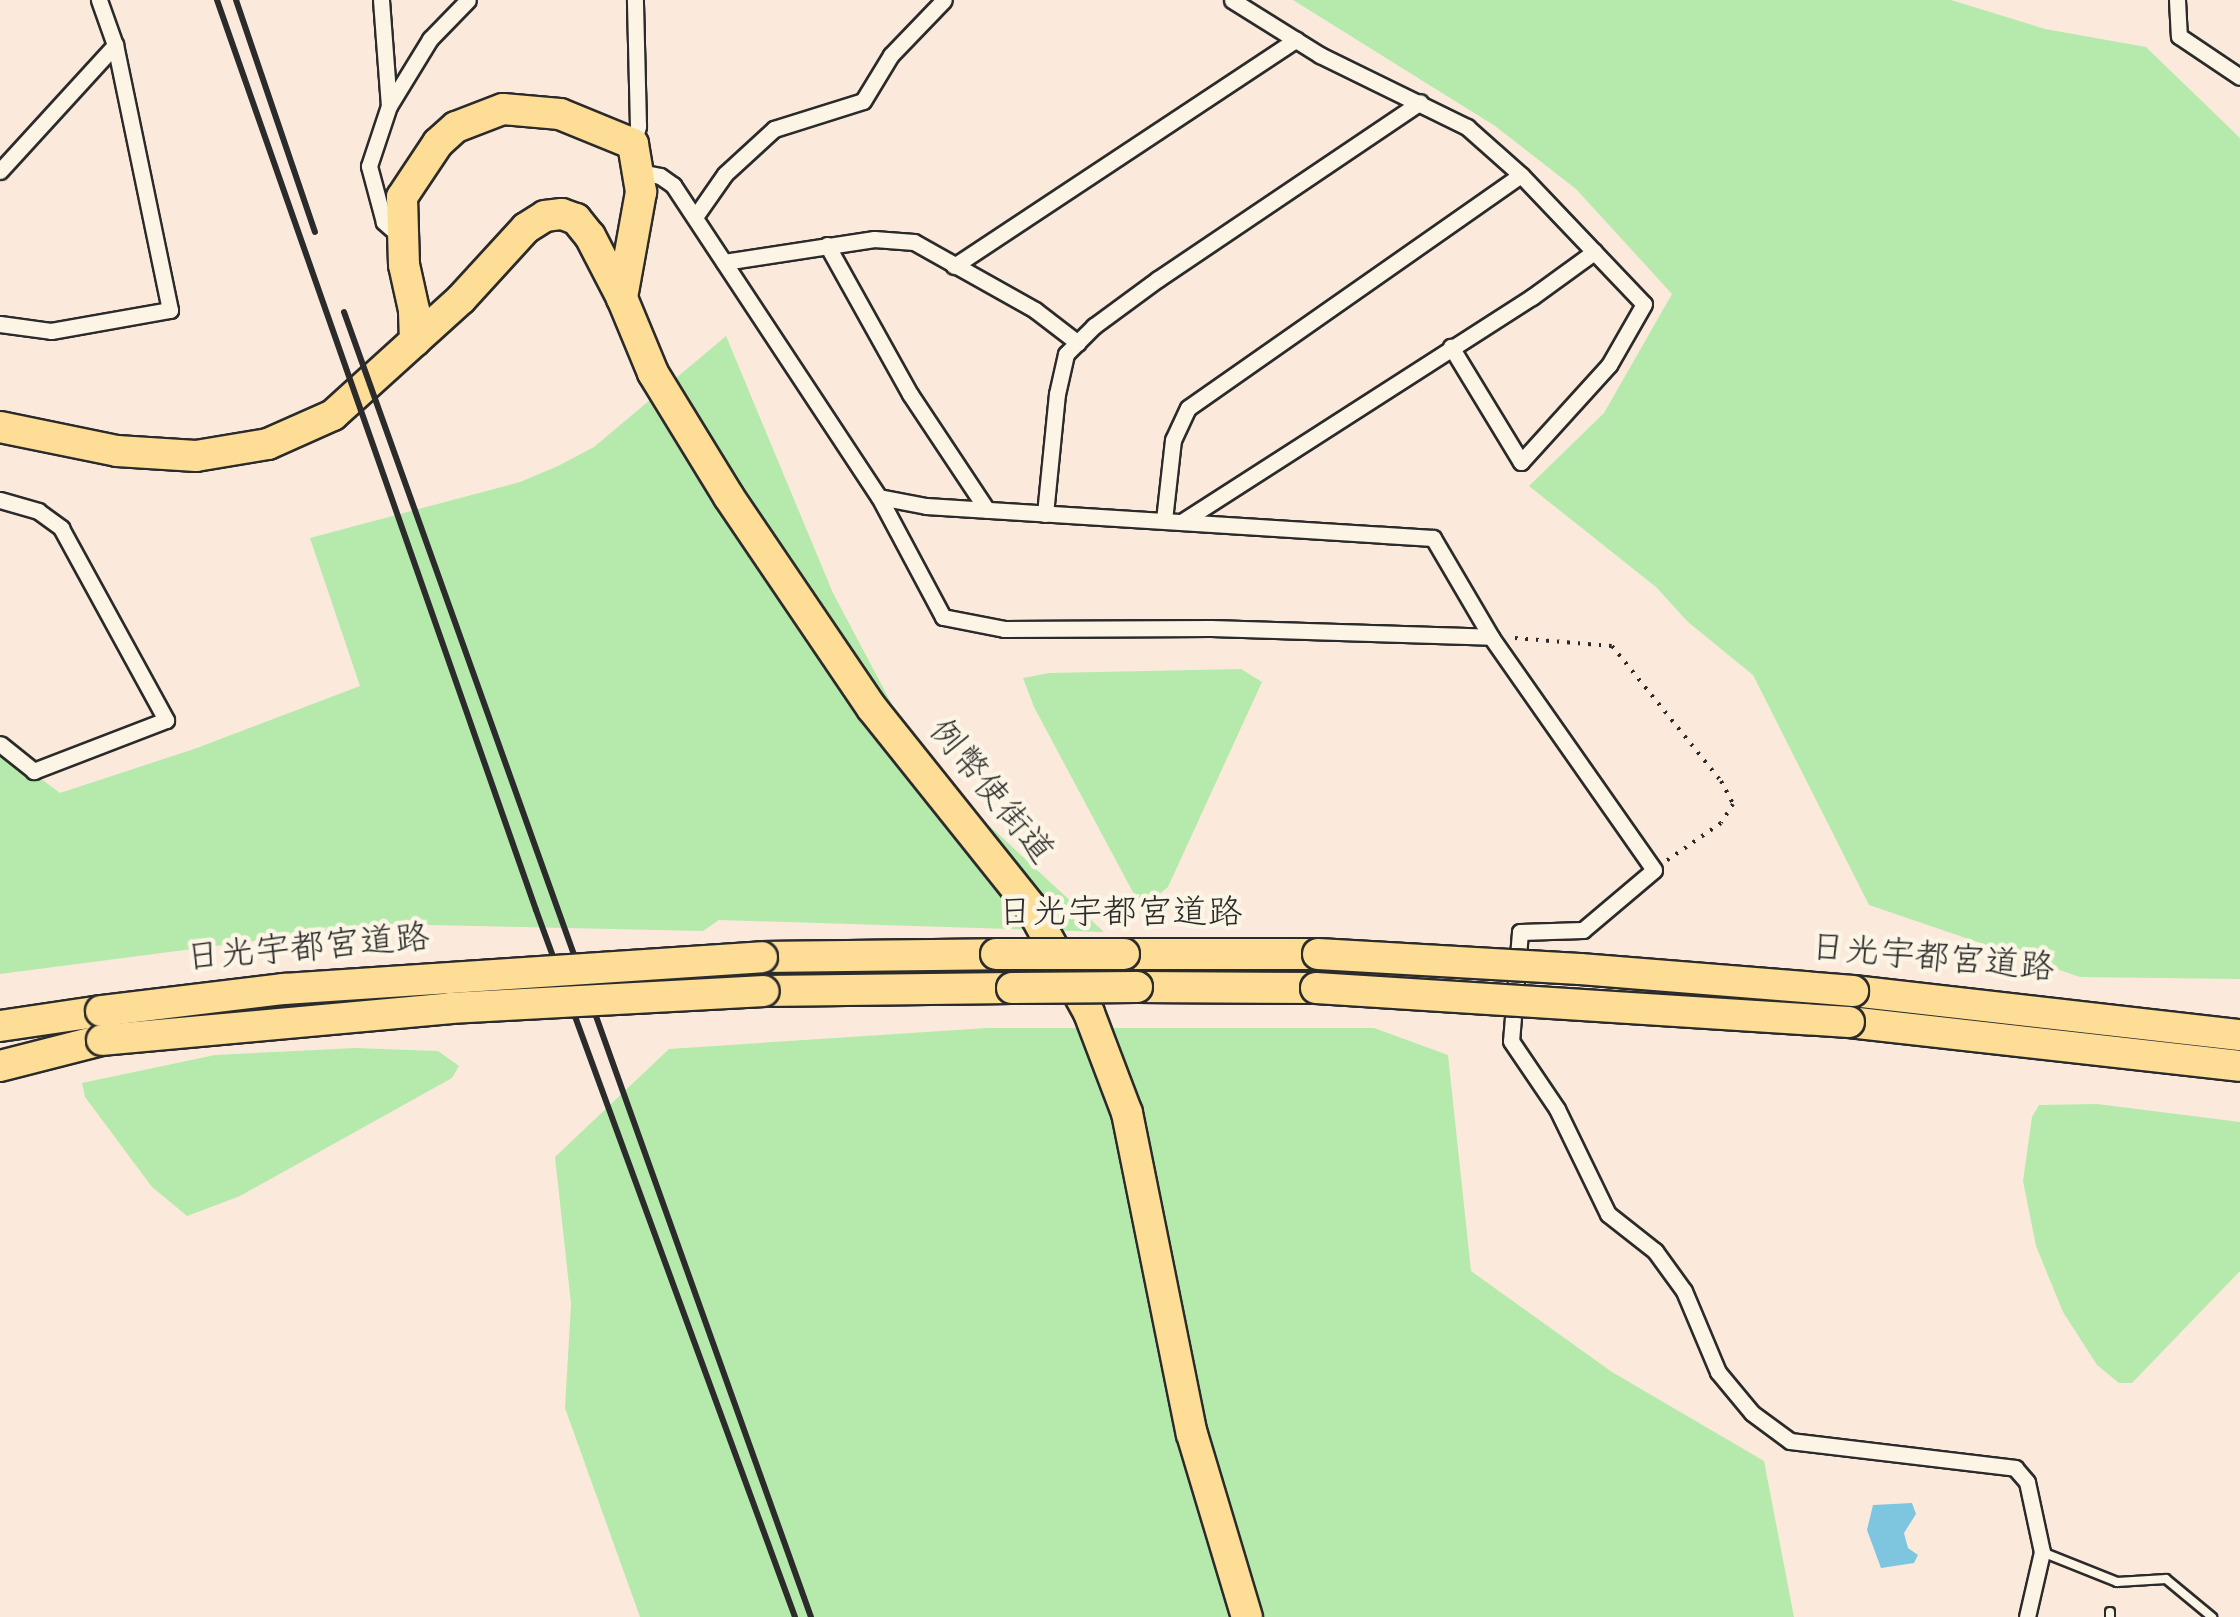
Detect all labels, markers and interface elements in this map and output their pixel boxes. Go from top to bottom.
street label: 例幣使街道 [917,713,1059,875]
street label: 日光宇都宮道路 [998,896,1242,938]
street label: 日光宇都宮道路 [184,920,432,984]
street label: 日光宇都宮道路 [1808,930,2056,994]

